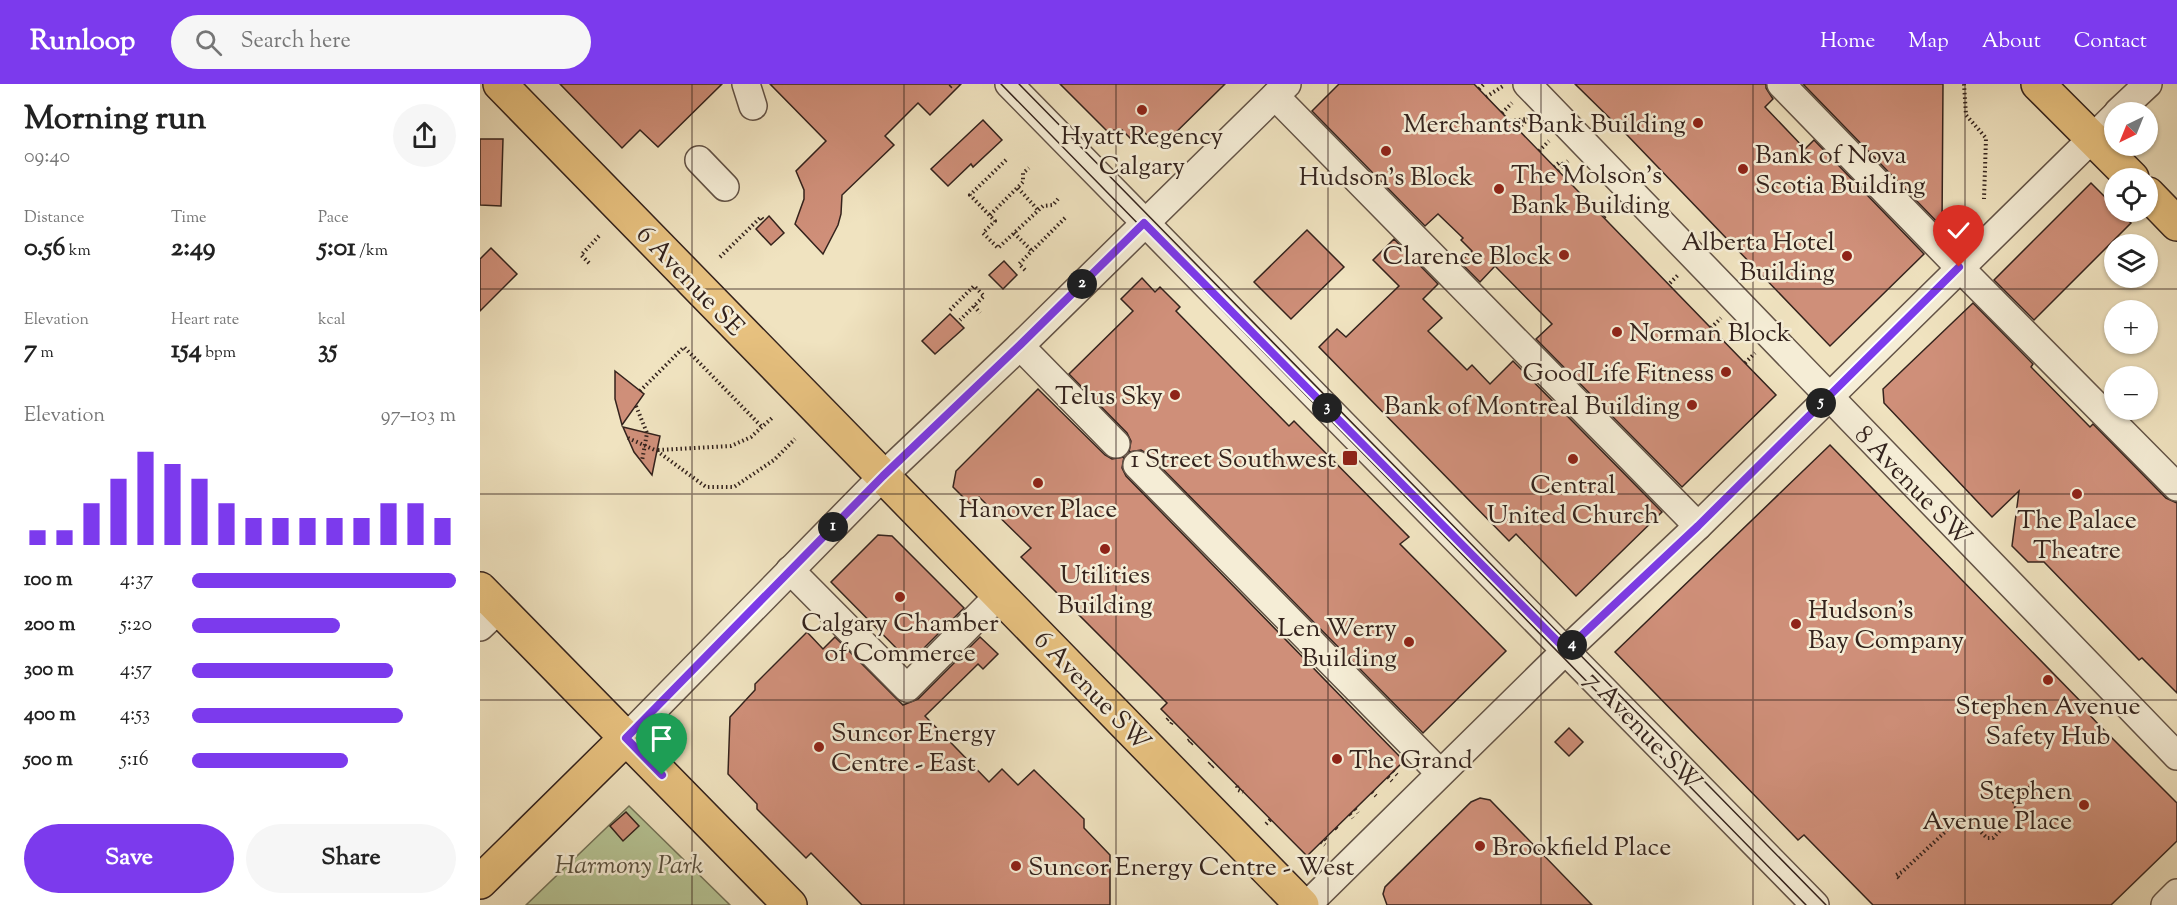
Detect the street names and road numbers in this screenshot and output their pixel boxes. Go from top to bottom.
street label: 6 Avenue SE [627,218,752,346]
street label: 8 Avenue SW [1845,418,1979,555]
street label: 6 Avenue SW [1024,623,1158,760]
street label: 7 Avenue SW [1575,663,1709,800]

